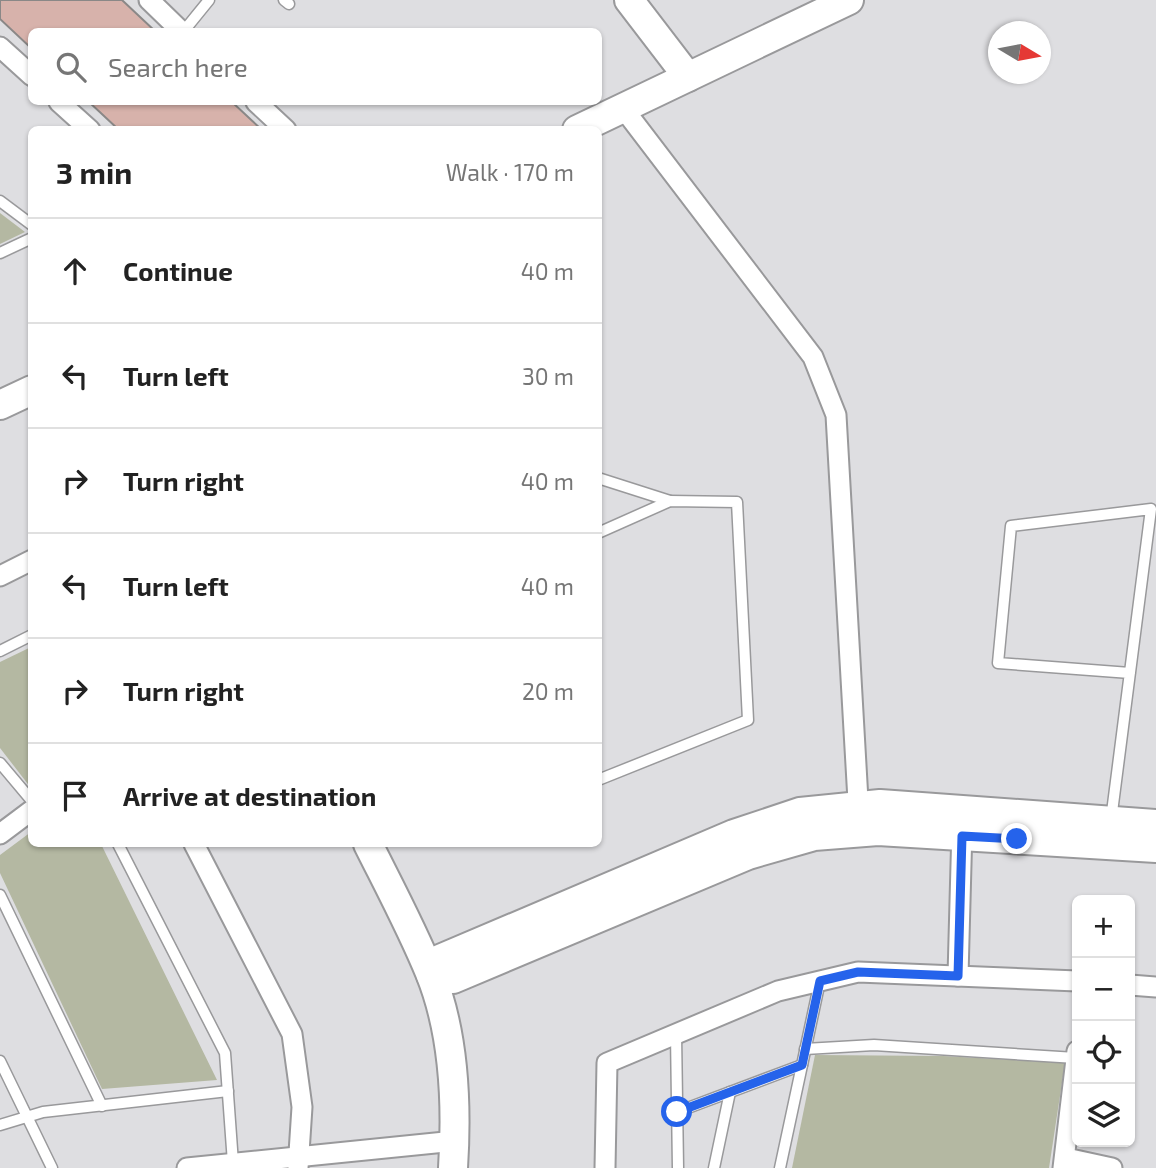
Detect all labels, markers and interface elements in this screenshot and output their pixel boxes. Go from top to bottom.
north arrow [988,21,1051,84]
search box [28,28,602,105]
icon: search [52,48,90,86]
text: Search here [108,51,248,82]
text: 3 min [56,154,132,190]
text: Walk · 170 m [446,158,574,186]
icon: ahead [56,252,94,290]
text: Continue [123,255,233,286]
text: 40 m [521,257,574,285]
icon: left [56,357,94,395]
text: Turn left [123,360,229,391]
text: 30 m [522,362,574,390]
icon: right [56,462,94,500]
text: Turn right [123,465,244,496]
text: 40 m [521,467,574,495]
icon: left [56,567,94,605]
text: Turn left [123,570,229,601]
text: 40 m [521,572,574,600]
icon: right [56,672,94,710]
text: Turn right [123,675,244,706]
text: 20 m [522,677,574,705]
icon: arrive [56,777,94,815]
text: Arrive at destination [123,780,376,811]
route end [1001,823,1032,854]
map controls [1072,895,1135,1147]
button: + [1072,895,1135,958]
button: − [1072,958,1135,1021]
button: locate [1072,1021,1135,1084]
button: layers [1072,1084,1135,1147]
route start [661,1096,692,1127]

